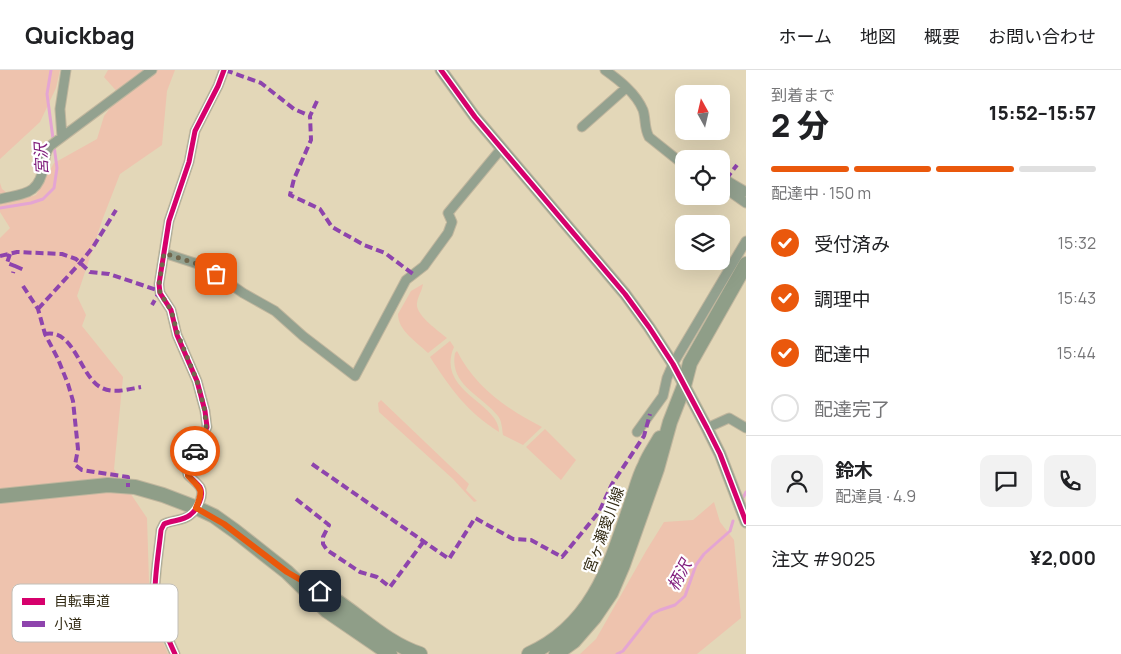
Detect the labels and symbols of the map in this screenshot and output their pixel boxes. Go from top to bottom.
north arrow [675,85,730,140]
water label: 宮沢 [29,140,53,176]
pin [195,253,237,295]
courier [170,426,220,476]
street label: 宮ヶ瀬愛川線 [578,484,629,576]
water label: 柄沢 [662,554,697,594]
pin [299,570,341,612]
legend [12,584,178,642]
text: 自転車道 [54,591,110,610]
text: 小道 [54,614,82,633]

